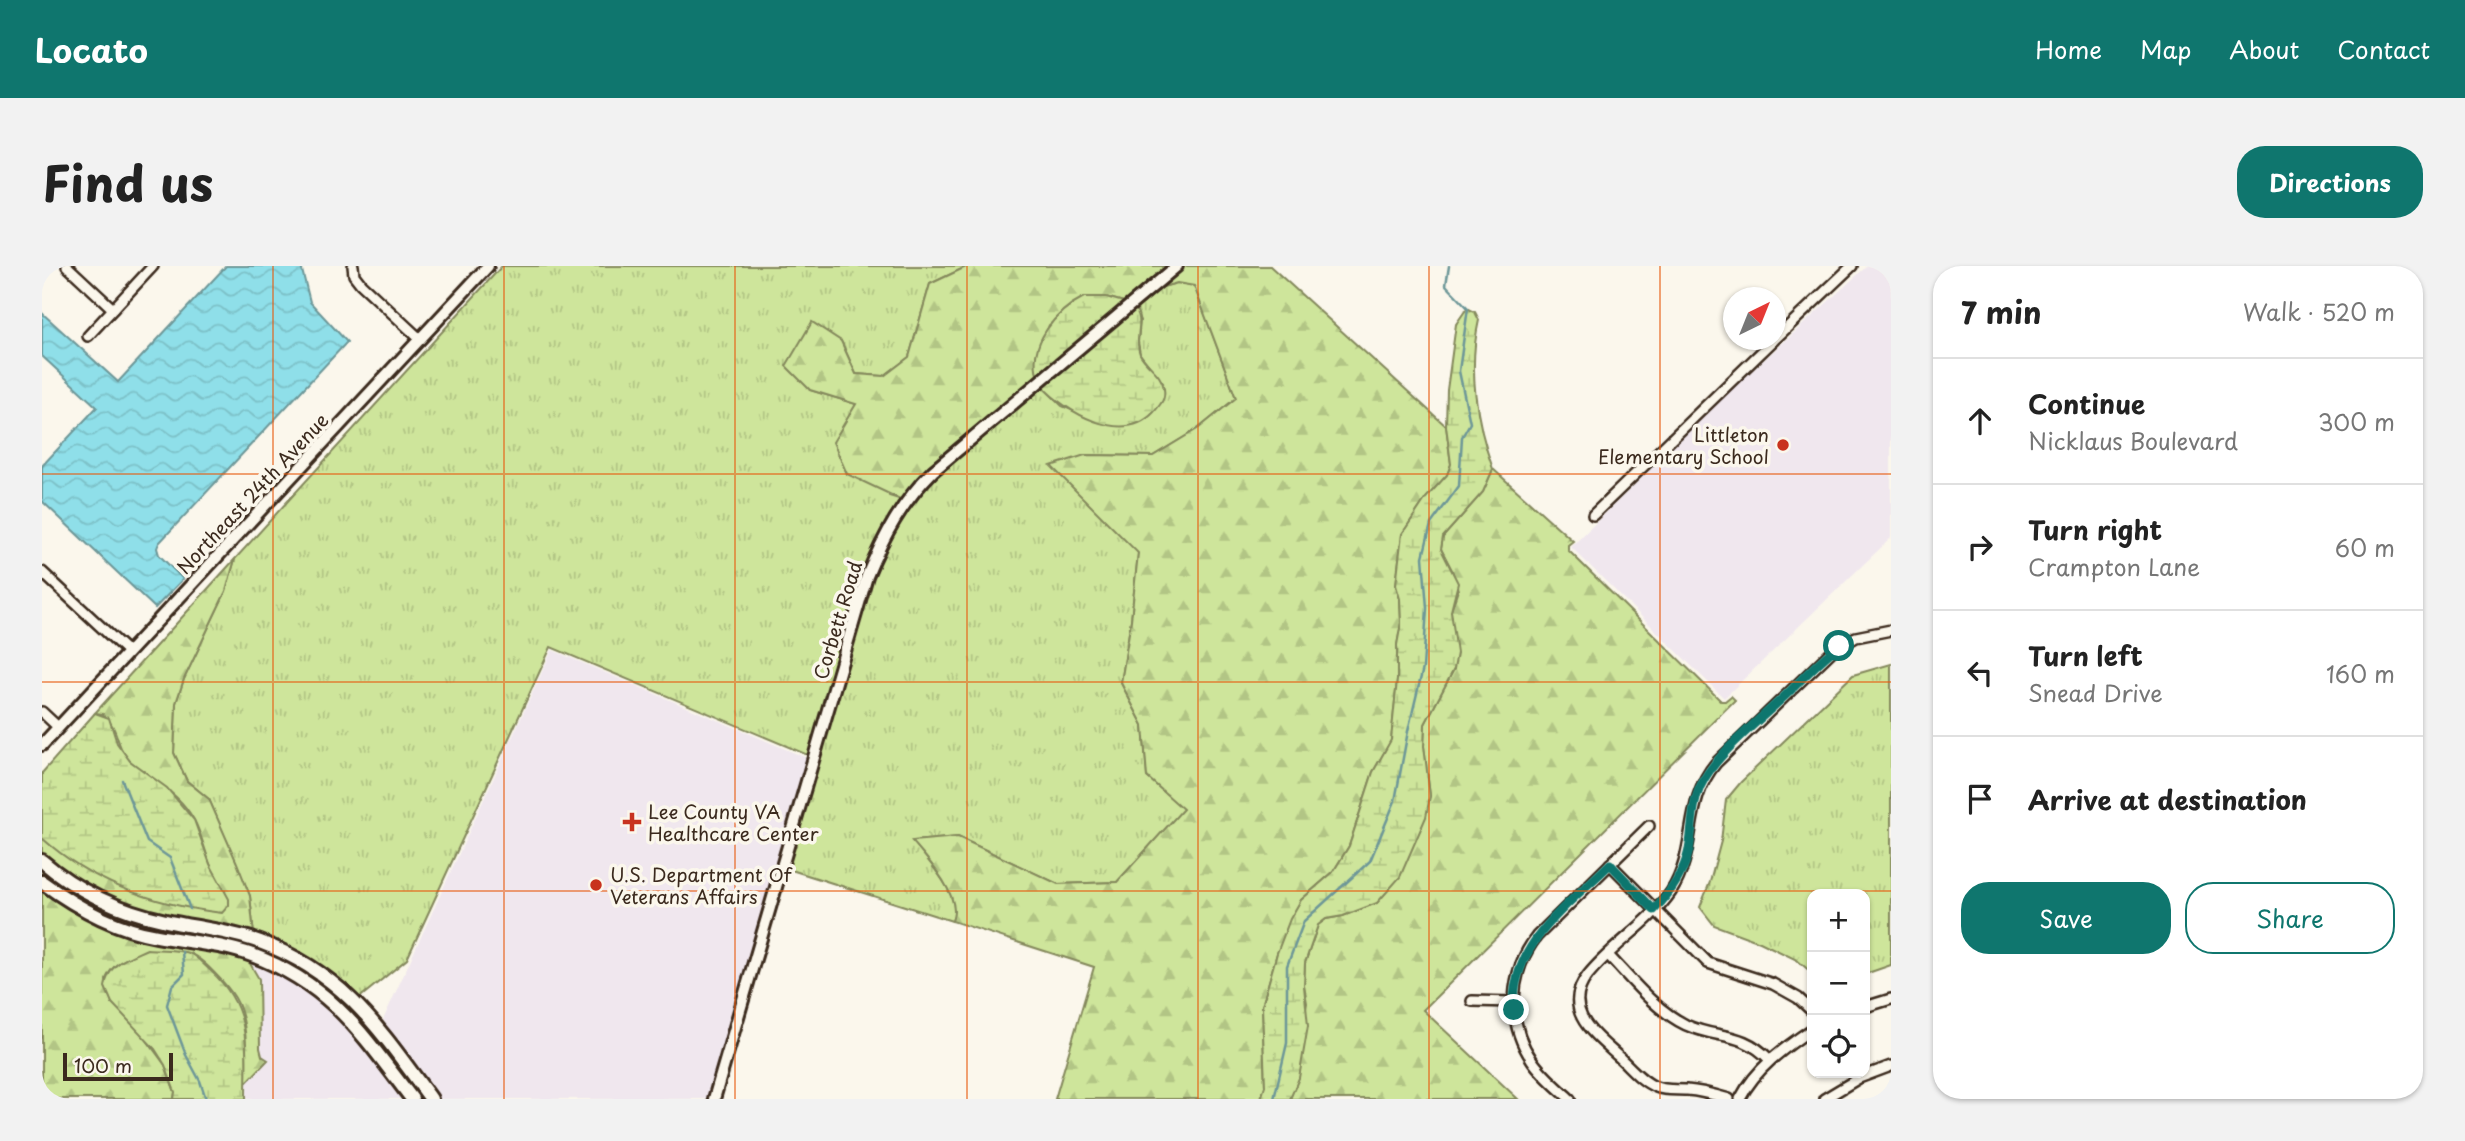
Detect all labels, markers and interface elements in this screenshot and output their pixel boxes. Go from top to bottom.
text: Locato [35,24,148,74]
text: Home [2035,31,2102,67]
text: Map [2140,31,2191,67]
text: About [2229,31,2299,67]
text: Contact [2337,31,2430,67]
text: Find us [42,145,213,219]
button: Directions [2237,146,2423,218]
north arrow [1723,287,1786,350]
text: 7 min [1961,289,2042,334]
text: Walk · 520 m [2243,294,2395,329]
text: Continue [2028,384,2145,423]
icon: ahead [1961,402,1999,440]
text: 300 m [2318,404,2395,439]
street label: Northeast 24th Avenue [170,406,334,580]
place label: Littleton Elementary School [1598,420,1769,470]
text: Nicklaus Boulevard [2028,423,2238,458]
marker: Littleton Elementary School [1775,437,1791,453]
text: Turn right [2028,510,2162,549]
icon: right [1961,528,1999,566]
text: 60 m [2335,530,2395,565]
text: Crampton Lane [2028,549,2200,584]
street label: Corbett Road [806,557,868,683]
route start [1823,630,1854,661]
text: Turn left [2028,636,2143,675]
icon: left [1961,654,1999,692]
text: 160 m [2326,656,2395,691]
text: Snead Drive [2028,675,2163,710]
icon: arrive [1961,780,1999,818]
text: Arrive at destination [2028,780,2307,819]
place label: Lee County VA Healthcare Center [648,797,819,847]
marker: Lee County VA Healthcare Center [622,812,642,832]
place label: U.S. Department Of Veterans Affairs [610,860,793,910]
marker: U.S. Department Of Veterans Affairs [588,877,604,893]
button: Save [1961,882,2171,954]
button: Share [2185,882,2395,954]
map controls [1807,889,1870,1078]
button: + [1807,889,1870,952]
button: − [1807,952,1870,1015]
route end [1498,994,1529,1025]
button: locate [1807,1015,1870,1078]
scale bar [63,1050,173,1082]
text: 100 m [74,1051,132,1079]

